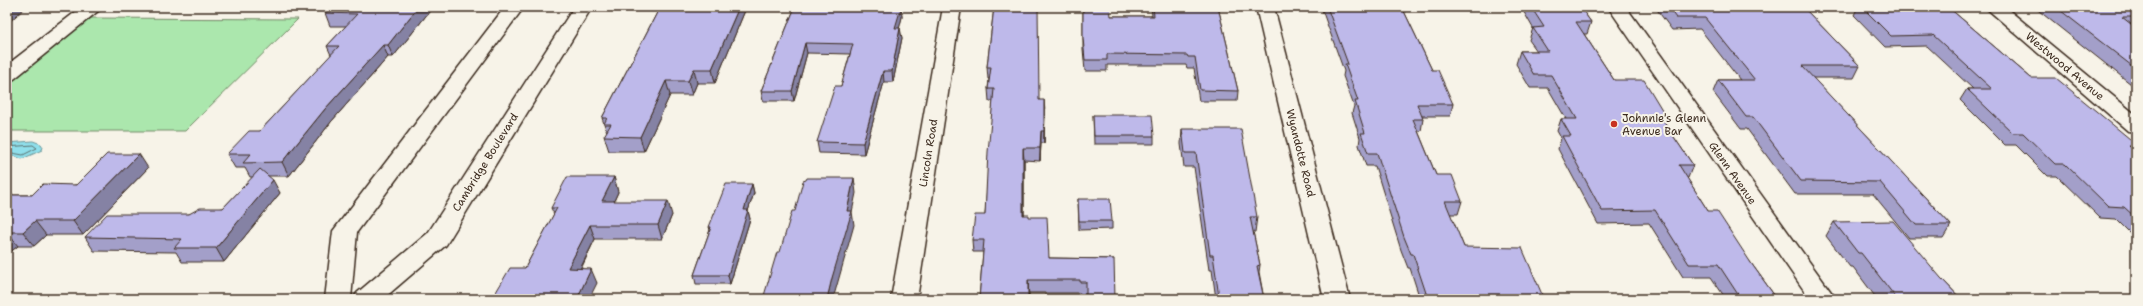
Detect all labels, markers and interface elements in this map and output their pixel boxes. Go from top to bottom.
street label: Westwood Avenue [2022,29,2107,104]
street label: Wyandotte Road [1282,108,1319,199]
street label: Cambridge Boulevard [449,110,522,214]
place label: Johnnie's Glenn Avenue Bar [1622,111,1706,139]
street label: Lincoln Road [916,118,941,188]
marker: Johnnie's Glenn Avenue Bar [1609,119,1619,129]
street label: Glenn Avenue [1705,139,1760,208]

